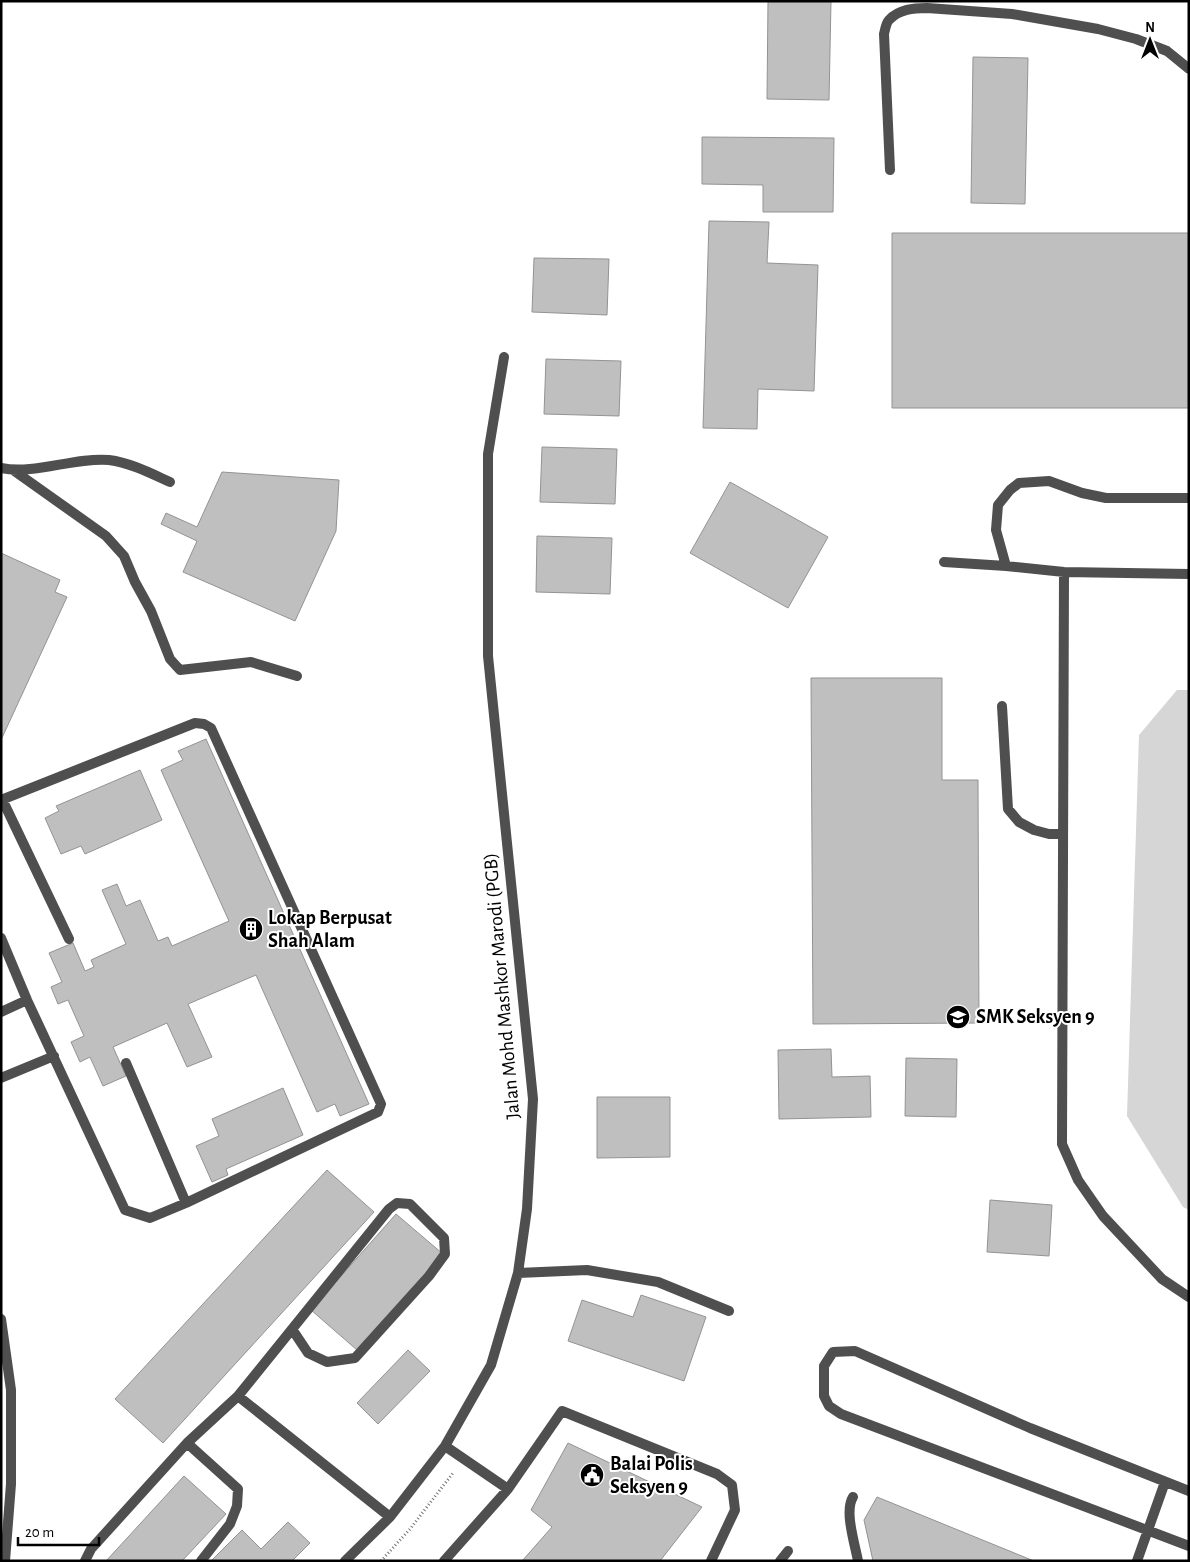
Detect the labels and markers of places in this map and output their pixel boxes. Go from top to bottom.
place label: Lokap Berpusat Shah Alam [268,908,392,951]
building icon: Lokap Berpusat Shah Alam [238,916,264,942]
school or university icon: SMK Seksyen 9 [945,1004,971,1030]
place label: SMK Seksyen 9 [976,1007,1095,1027]
place label: Balai Polis Seksyen 9 [610,1454,693,1497]
public building icon: Balai Polis Seksyen 9 [579,1462,605,1488]

